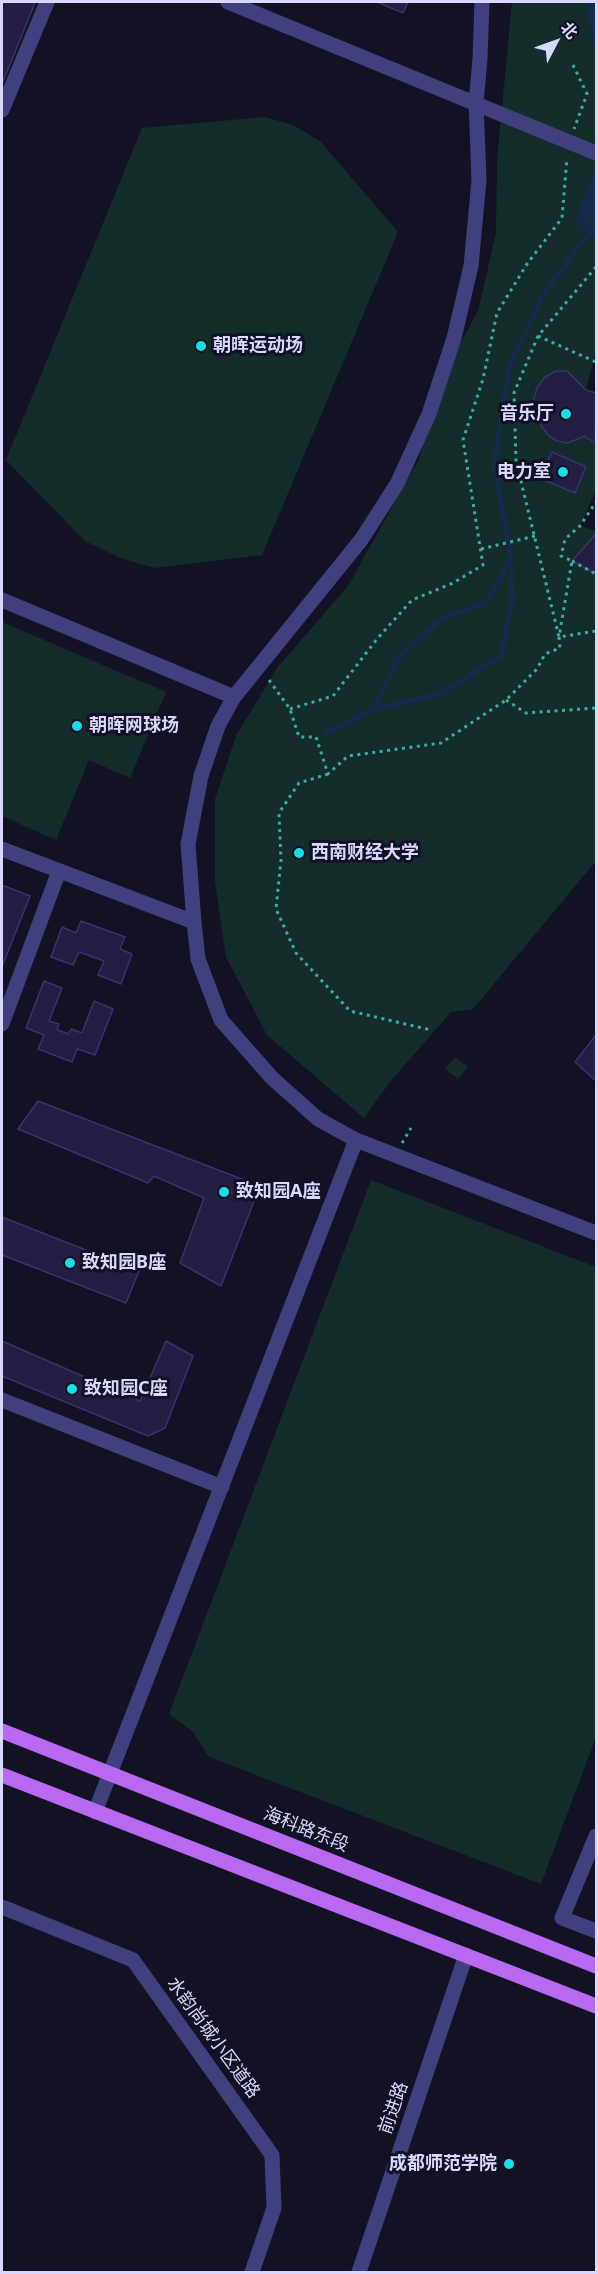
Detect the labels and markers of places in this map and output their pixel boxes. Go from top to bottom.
place label: 朝晖运动场 [213,335,303,357]
marker: 朝晖运动场 [194,339,208,353]
place label: 音乐厅 [500,403,554,425]
marker: 音乐厅 [559,407,573,421]
place label: 电力室 [497,461,551,483]
marker: 电力室 [556,465,570,479]
place label: 朝晖网球场 [89,715,179,737]
marker: 朝晖网球场 [70,719,84,733]
place label: 西南财经大学 [311,842,419,864]
marker: 西南财经大学 [292,846,306,860]
place label: 致知园A座 [236,1181,320,1203]
marker: 致知园A座 [217,1185,231,1199]
place label: 致知园B座 [82,1252,166,1274]
marker: 致知园B座 [63,1256,77,1270]
place label: 致知园C座 [84,1378,168,1400]
marker: 致知园C座 [65,1382,79,1396]
place label: 成都师范学院 [389,2153,497,2175]
marker: 成都师范学院 [502,2157,516,2171]

